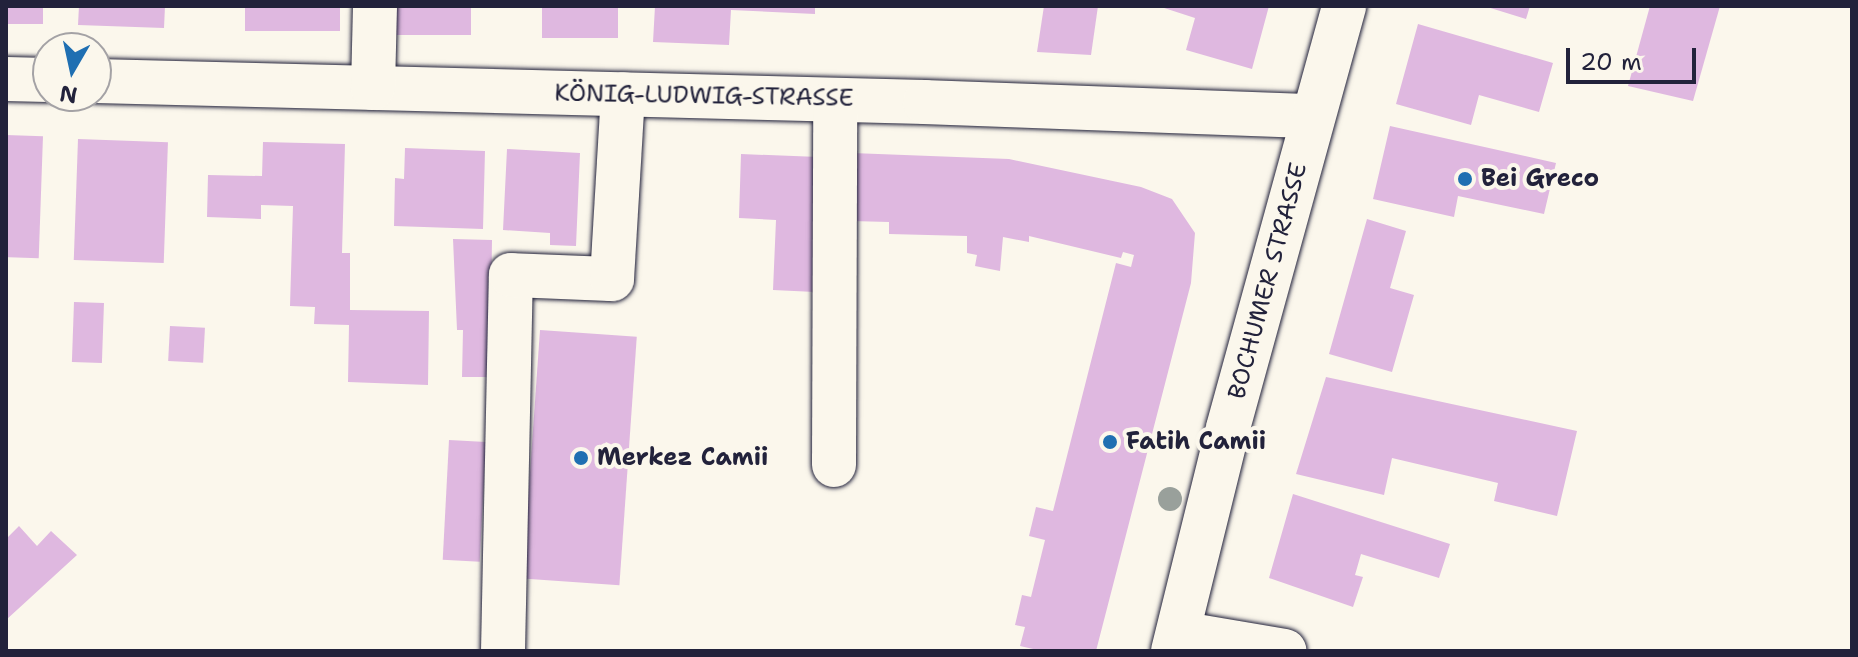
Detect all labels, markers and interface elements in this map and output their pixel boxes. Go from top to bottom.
north arrow [32,32,112,112]
scale bar [1570,32,1700,82]
text: 20 m [1580,46,1642,78]
text: N [58,79,79,110]
street label: KÖNIG-LUDWIG-STRASSE [554,79,854,113]
street label: BOCHUMER STRASSE [1223,160,1313,402]
place label: Bei Greco [1481,165,1599,193]
marker: Bei Greco [1456,170,1474,188]
place label: Fatih Camii [1126,428,1266,456]
marker: Fatih Camii [1101,433,1119,451]
place label: Merkez Camii [597,444,768,472]
marker: Merkez Camii [572,449,590,467]

